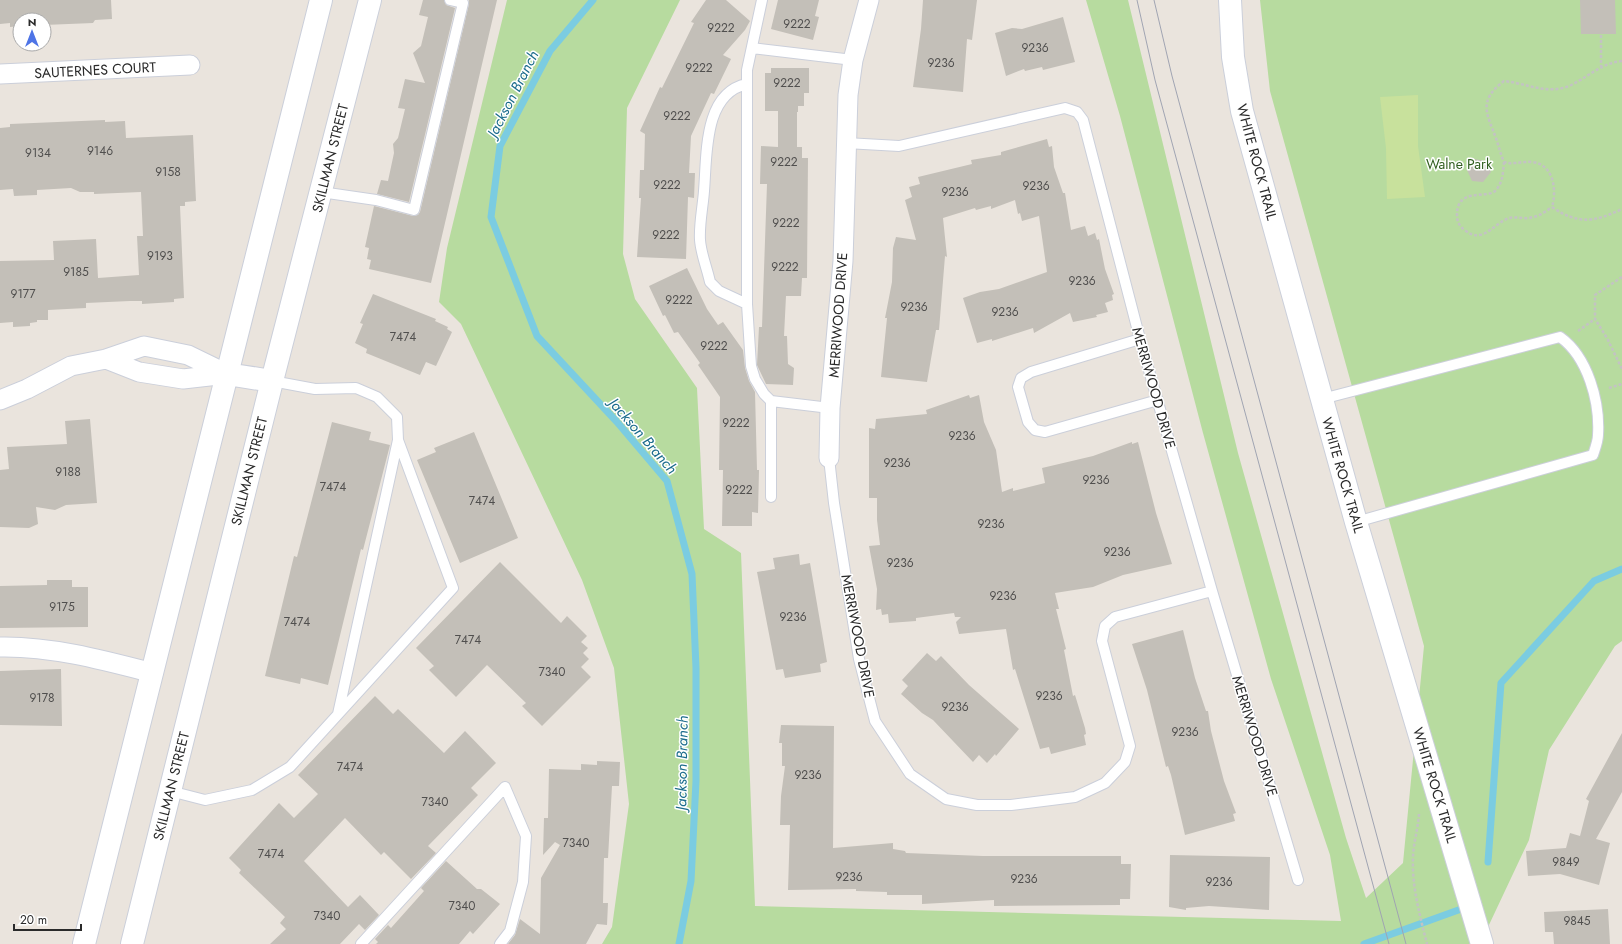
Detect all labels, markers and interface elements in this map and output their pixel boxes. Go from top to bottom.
north arrow [12,12,52,52]
text: N [28,14,36,30]
house number: 9222 [783,15,811,33]
house number: 9222 [707,19,735,37]
house number: 9236 [1021,39,1049,57]
water label: Jackson Branch [480,47,544,144]
house number: 9236 [927,54,955,72]
street label: SAUTERNES COURT [34,57,157,83]
house number: 9222 [685,59,713,77]
house number: 9222 [773,74,801,92]
street label: SKILLMAN STREET [307,101,353,214]
street label: WHITE ROCK TRAIL [1232,102,1282,223]
house number: 9222 [663,107,691,125]
house number: 9146 [87,142,113,160]
house number: 9134 [25,144,51,162]
house number: 9222 [770,153,798,171]
park label: Walne Park [1426,154,1493,174]
house number: 9158 [155,163,181,181]
house number: 9222 [653,176,681,194]
house number: 9236 [1022,177,1050,195]
house number: 9236 [941,183,969,201]
house number: 9222 [772,214,800,232]
house number: 9222 [652,226,680,244]
house number: 9193 [147,247,173,265]
street label: MERRIWOOD DRIVE [824,252,852,378]
house number: 9222 [771,258,799,276]
house number: 9185 [63,263,89,281]
house number: 9236 [1068,272,1096,290]
house number: 9177 [11,285,36,303]
house number: 9222 [665,291,693,309]
house number: 9236 [900,298,928,316]
house number: 9236 [991,303,1019,321]
street label: MERRIWOOD DRIVE [1127,325,1181,451]
house number: 7474 [390,328,416,346]
house number: 9222 [700,337,728,355]
water label: Jackson Branch [602,391,682,479]
street label: SKILLMAN STREET [226,414,272,527]
house number: 9222 [722,414,750,432]
street label: WHITE ROCK TRAIL [1317,415,1369,536]
house number: 9236 [948,427,976,445]
house number: 9236 [883,454,911,472]
house number: 9188 [55,463,81,481]
house number: 9236 [1082,471,1110,489]
house number: 7474 [320,478,346,496]
house number: 9222 [725,481,753,499]
house number: 7474 [469,492,495,510]
house number: 9236 [977,515,1005,533]
house number: 9236 [1103,543,1131,561]
house number: 9236 [886,554,914,572]
street label: MERRIWOOD DRIVE [836,573,880,699]
house number: 9236 [989,587,1017,605]
house number: 9175 [49,598,75,616]
house number: 9236 [779,608,807,626]
house number: 7474 [284,613,310,631]
house number: 7474 [455,631,481,649]
house number: 7340 [538,663,566,681]
street label: MERRIWOOD DRIVE [1227,673,1283,799]
house number: 9236 [1035,687,1063,705]
house number: 9178 [29,689,55,707]
house number: 9236 [941,698,969,716]
water label: Jackson Branch [670,715,694,814]
house number: 9236 [1171,723,1199,741]
street label: WHITE ROCK TRAIL [1408,725,1462,846]
street label: SKILLMAN STREET [148,729,194,842]
house number: 7474 [337,758,363,776]
house number: 9236 [794,766,822,784]
house number: 7340 [421,793,449,811]
house number: 7340 [562,834,590,852]
house number: 7474 [258,845,284,863]
house number: 9849 [1552,853,1580,871]
house number: 9236 [835,868,863,886]
house number: 9236 [1010,870,1038,888]
house number: 9236 [1205,873,1233,891]
house number: 7340 [448,897,476,915]
scale bar [14,906,81,932]
house number: 7340 [313,907,341,925]
text: 20 m [20,911,47,929]
house number: 9845 [1563,912,1591,930]

